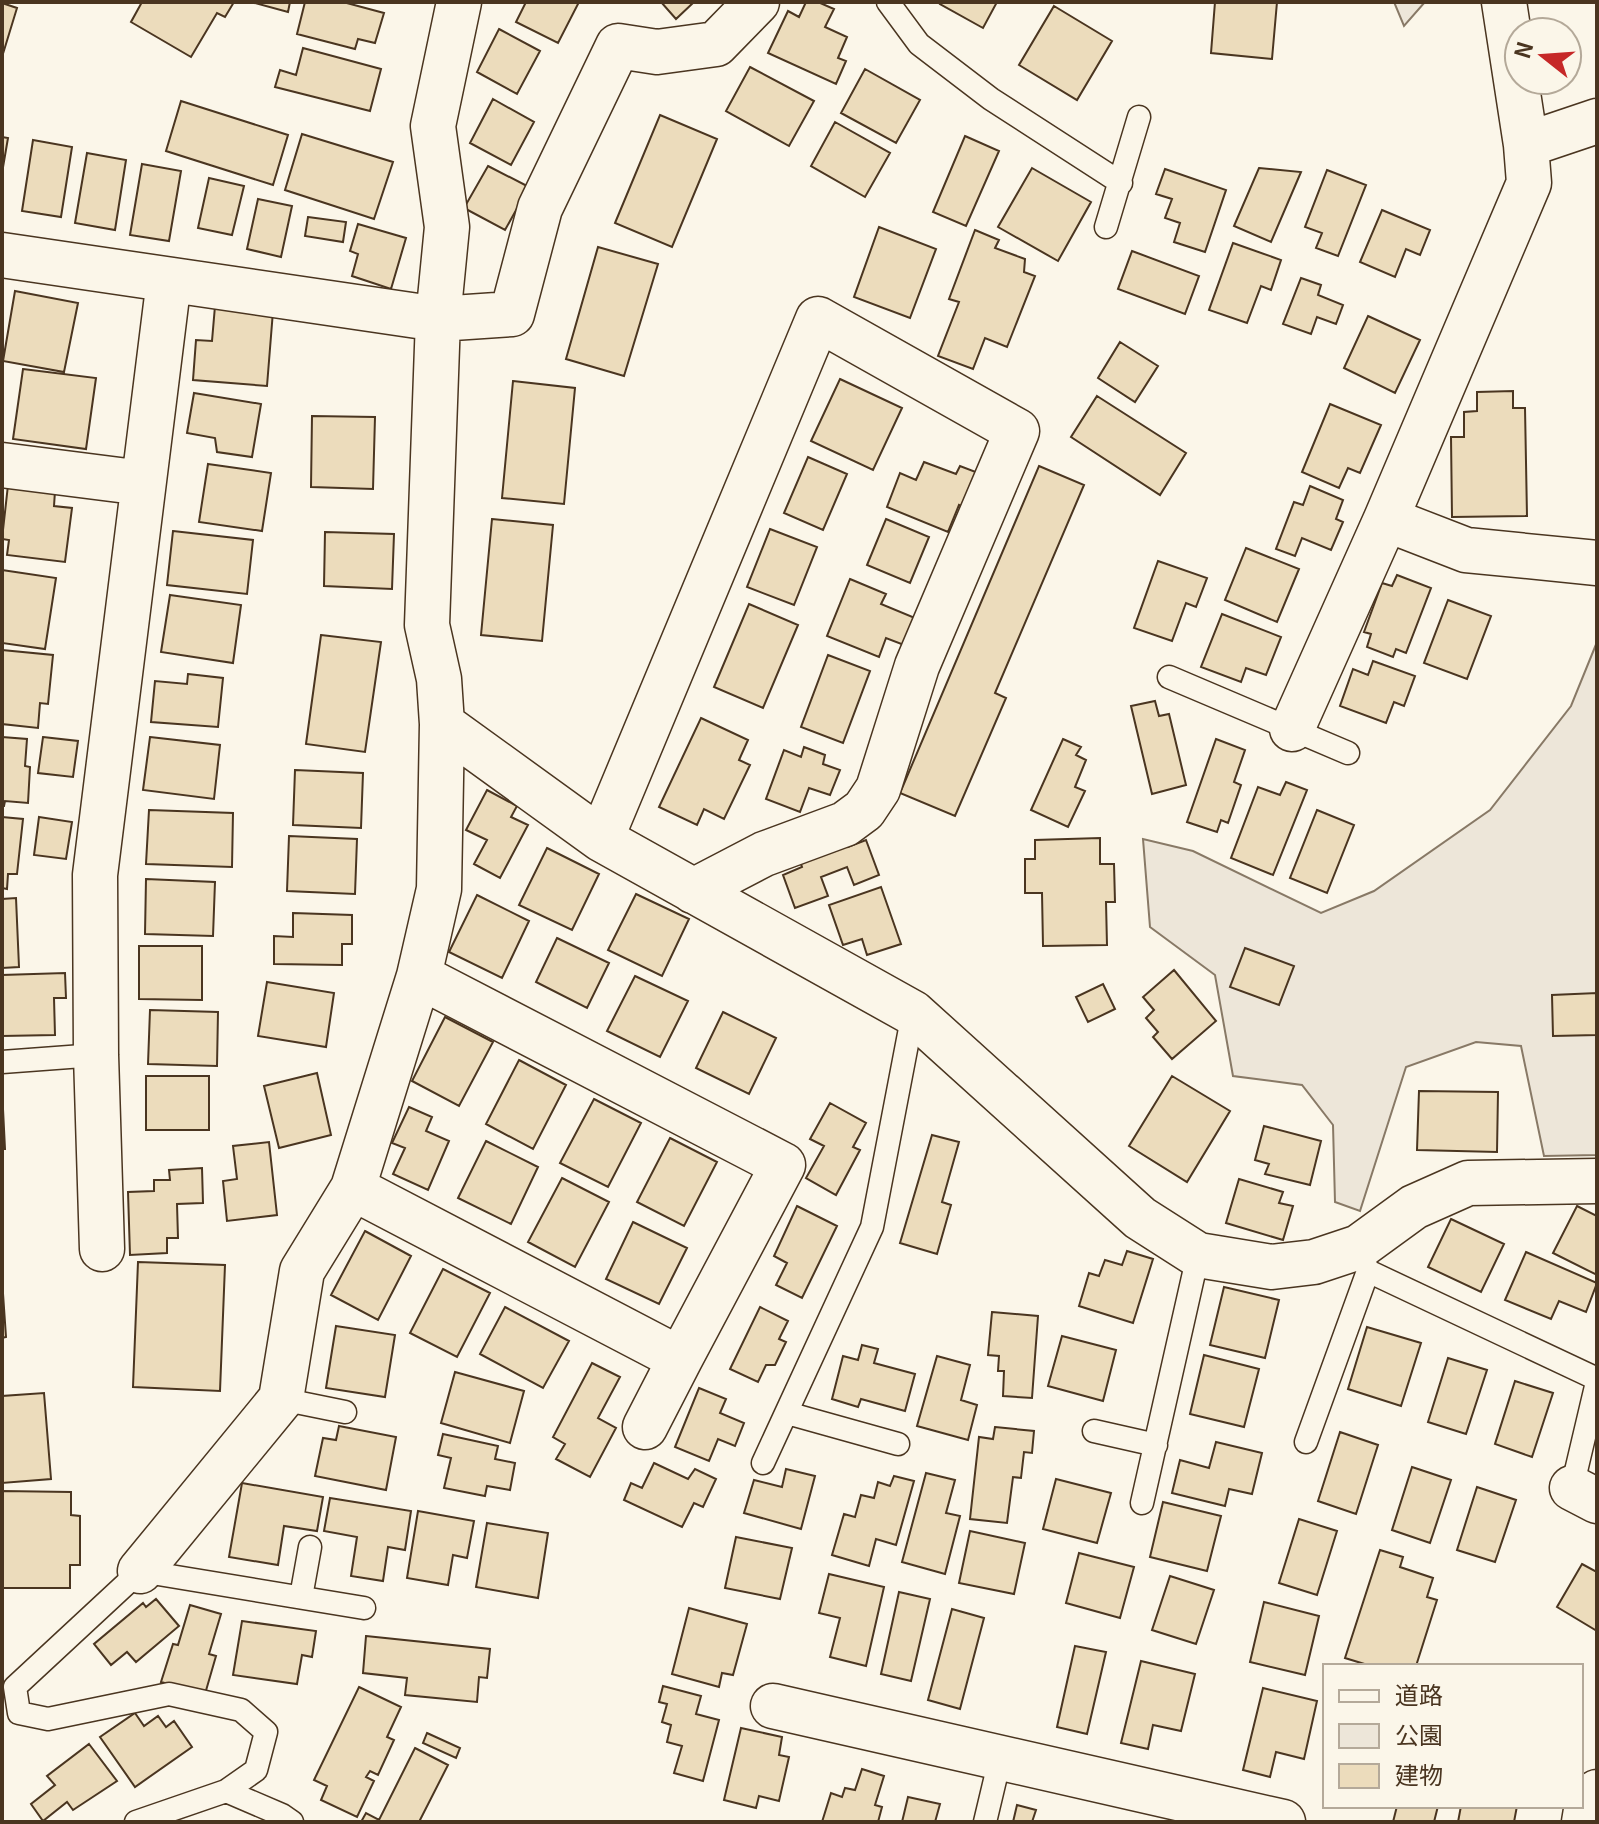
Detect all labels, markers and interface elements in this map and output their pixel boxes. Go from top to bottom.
north arrow [1503,16,1583,96]
text: N [1504,37,1540,62]
legend [1323,1664,1583,1808]
text: 道路 [1395,1676,1443,1711]
text: 公園 [1395,1716,1443,1751]
text: 建物 [1395,1756,1443,1791]

